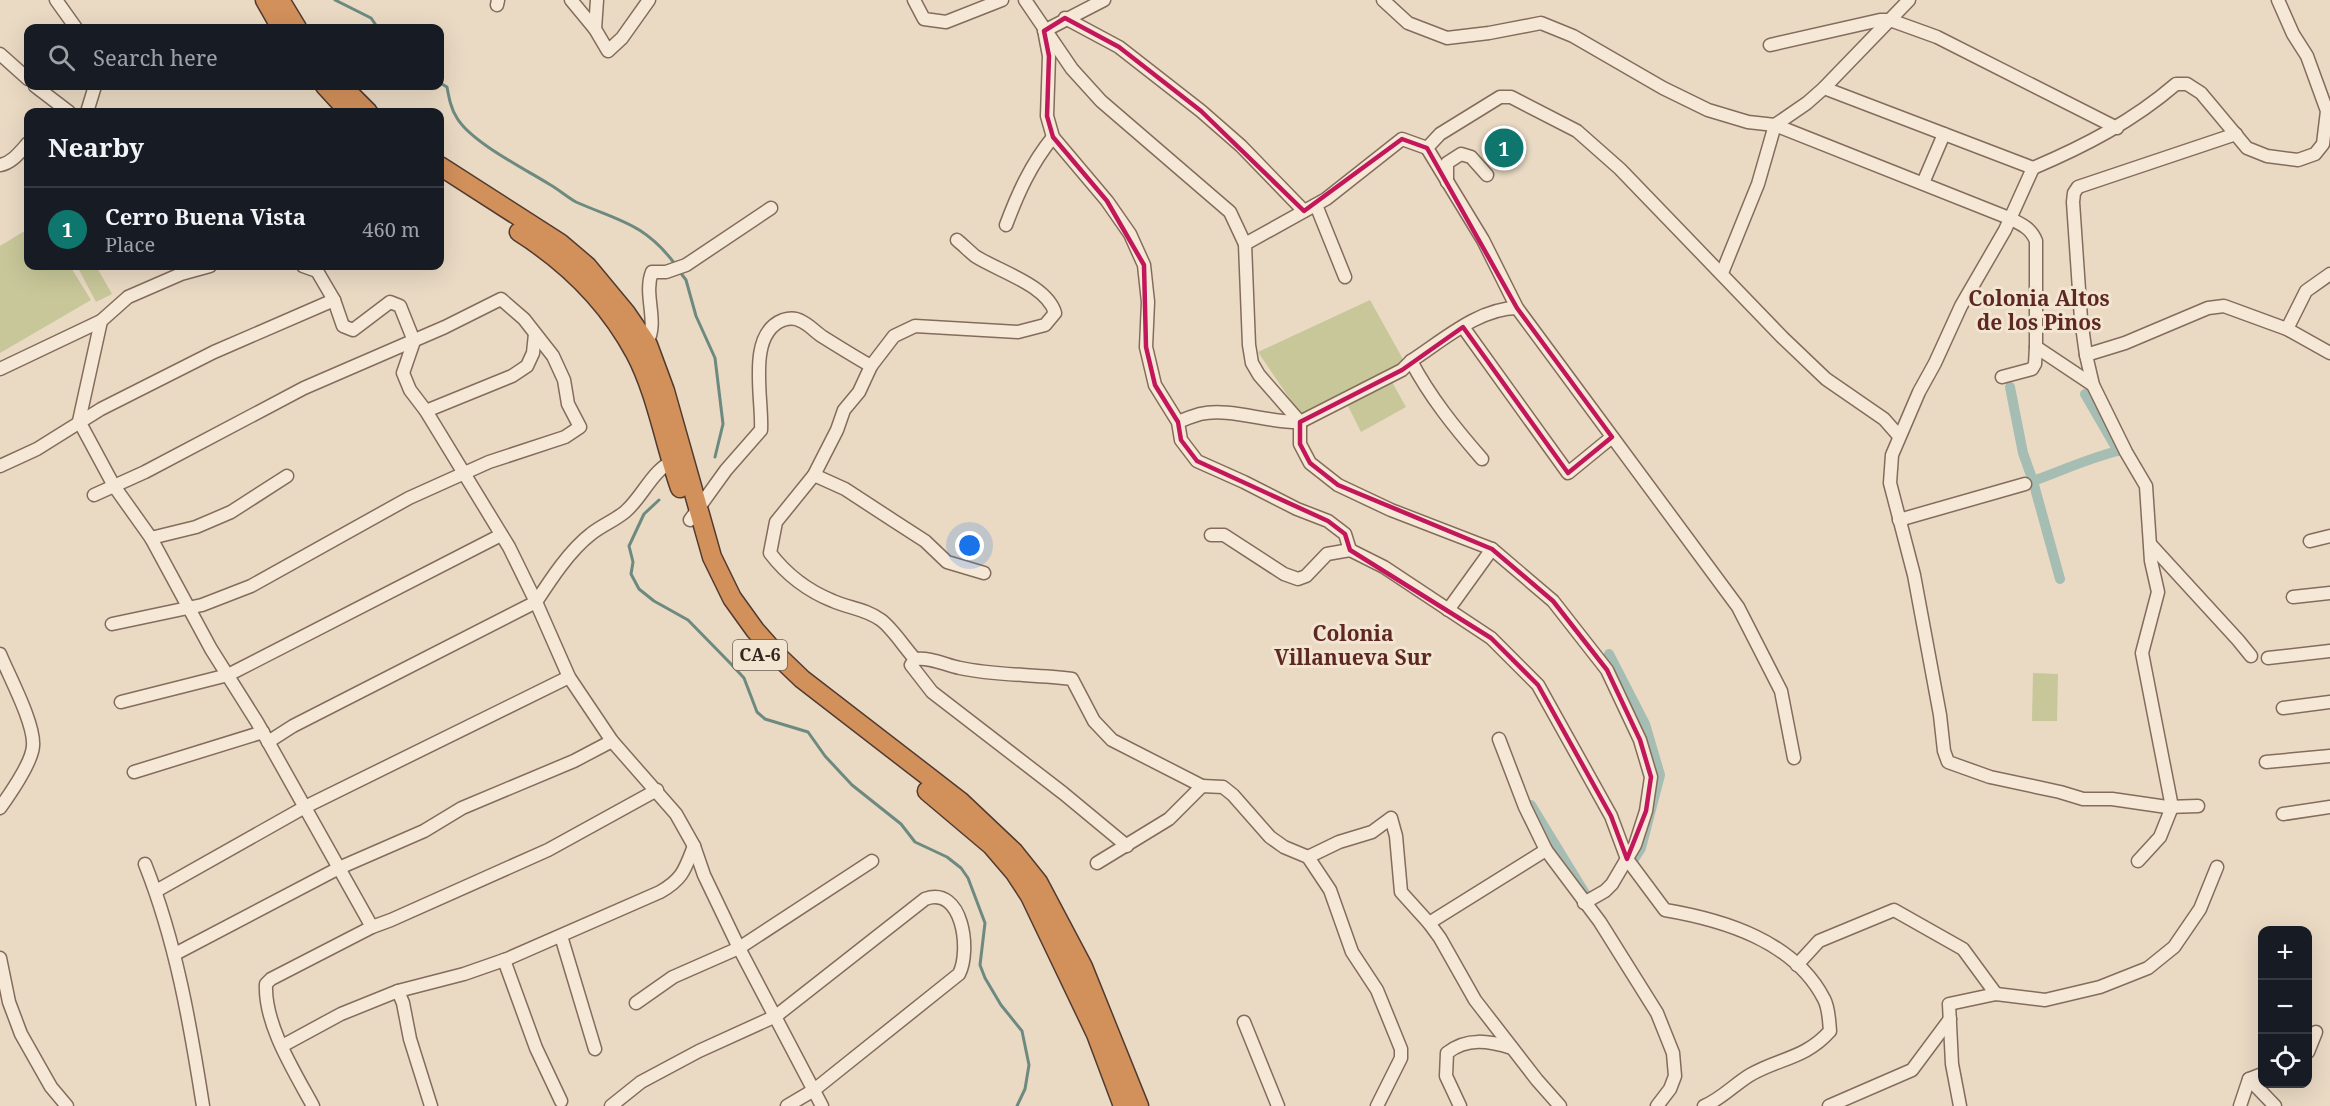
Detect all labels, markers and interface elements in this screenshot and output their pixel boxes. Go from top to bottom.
search box [24,24,444,90]
icon: search [45,41,78,74]
text: Search here [93,42,218,72]
pin: 1 [1484,126,1524,170]
text: Nearby [48,129,144,165]
text: Cerro Buena Vista [105,201,306,231]
text: 1 [62,216,73,243]
text: 460 m [362,216,420,243]
text: Place [105,231,155,258]
district label: Colonia Altos de los Pinos [1968,284,2110,336]
your location [955,531,984,560]
district label: Colonia Villanueva Sur [1274,619,1432,671]
road number: CA-6 [733,640,787,670]
map controls [2258,926,2312,1088]
button: + [2258,926,2312,980]
button: − [2258,980,2312,1034]
button: locate [2258,1034,2312,1088]

